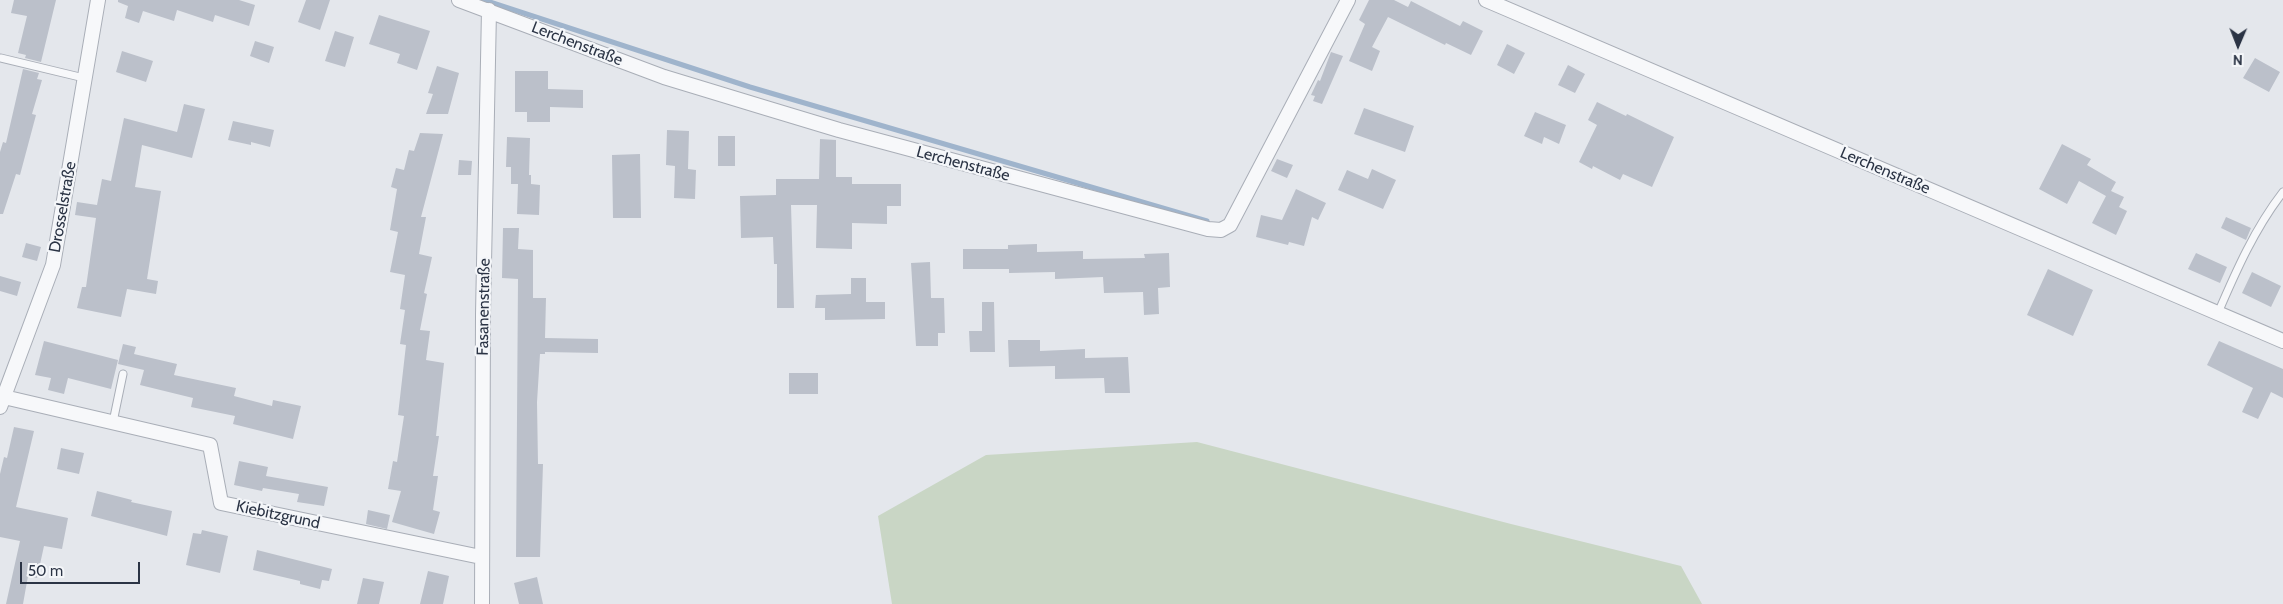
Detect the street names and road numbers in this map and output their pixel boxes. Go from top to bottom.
street label: Lerchenstraße [529,18,625,70]
street label: Lerchenstraße [914,142,1012,186]
street label: Lerchenstraße [1837,143,1933,199]
street label: Drosselstraße [46,160,80,254]
street label: Fasanenstraße [474,258,494,356]
street label: Kiebitzgrund [234,497,322,533]

